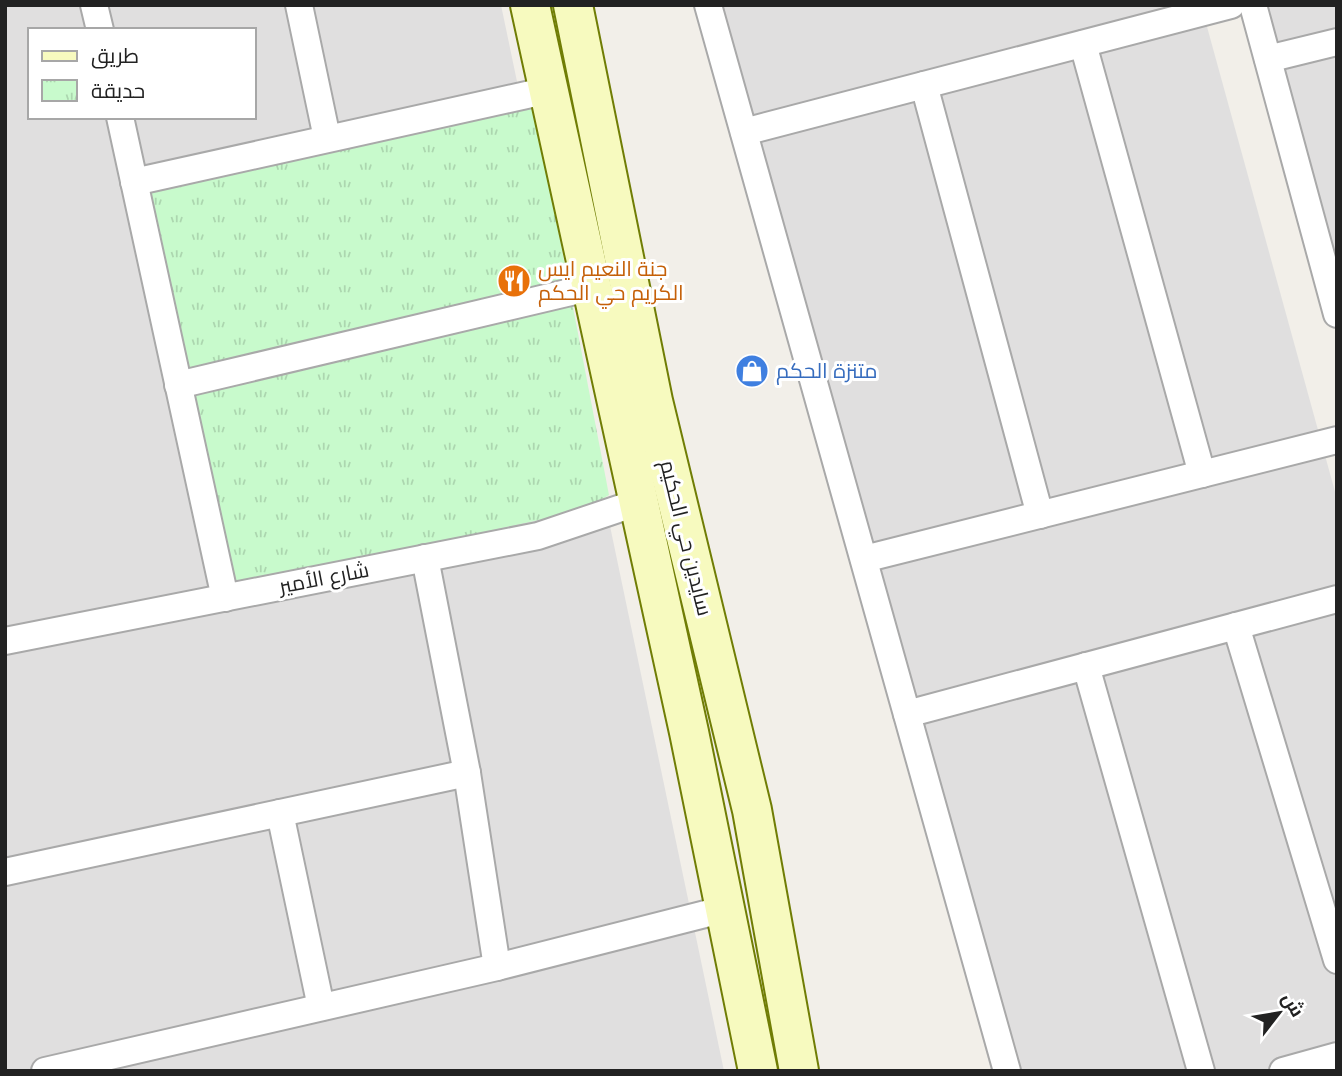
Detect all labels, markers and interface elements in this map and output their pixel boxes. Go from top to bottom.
legend [28,28,256,119]
text: طريق [91,41,139,69]
text: حديقة [91,76,145,104]
place label: جنة النعيم ايس الكريم حي الحكم [538,254,684,309]
restaurant icon: جنة النعيم ايس الكريم حي الحكم [495,262,533,300]
shop icon: متنزة الحكم [733,352,771,390]
place label: متنزة الحكم [776,356,878,385]
street label: سايدين حي الحكيم [651,457,720,619]
street label: شارع الأمير [275,555,371,601]
north arrow [1244,978,1314,1048]
text: ش [1276,987,1311,1021]

